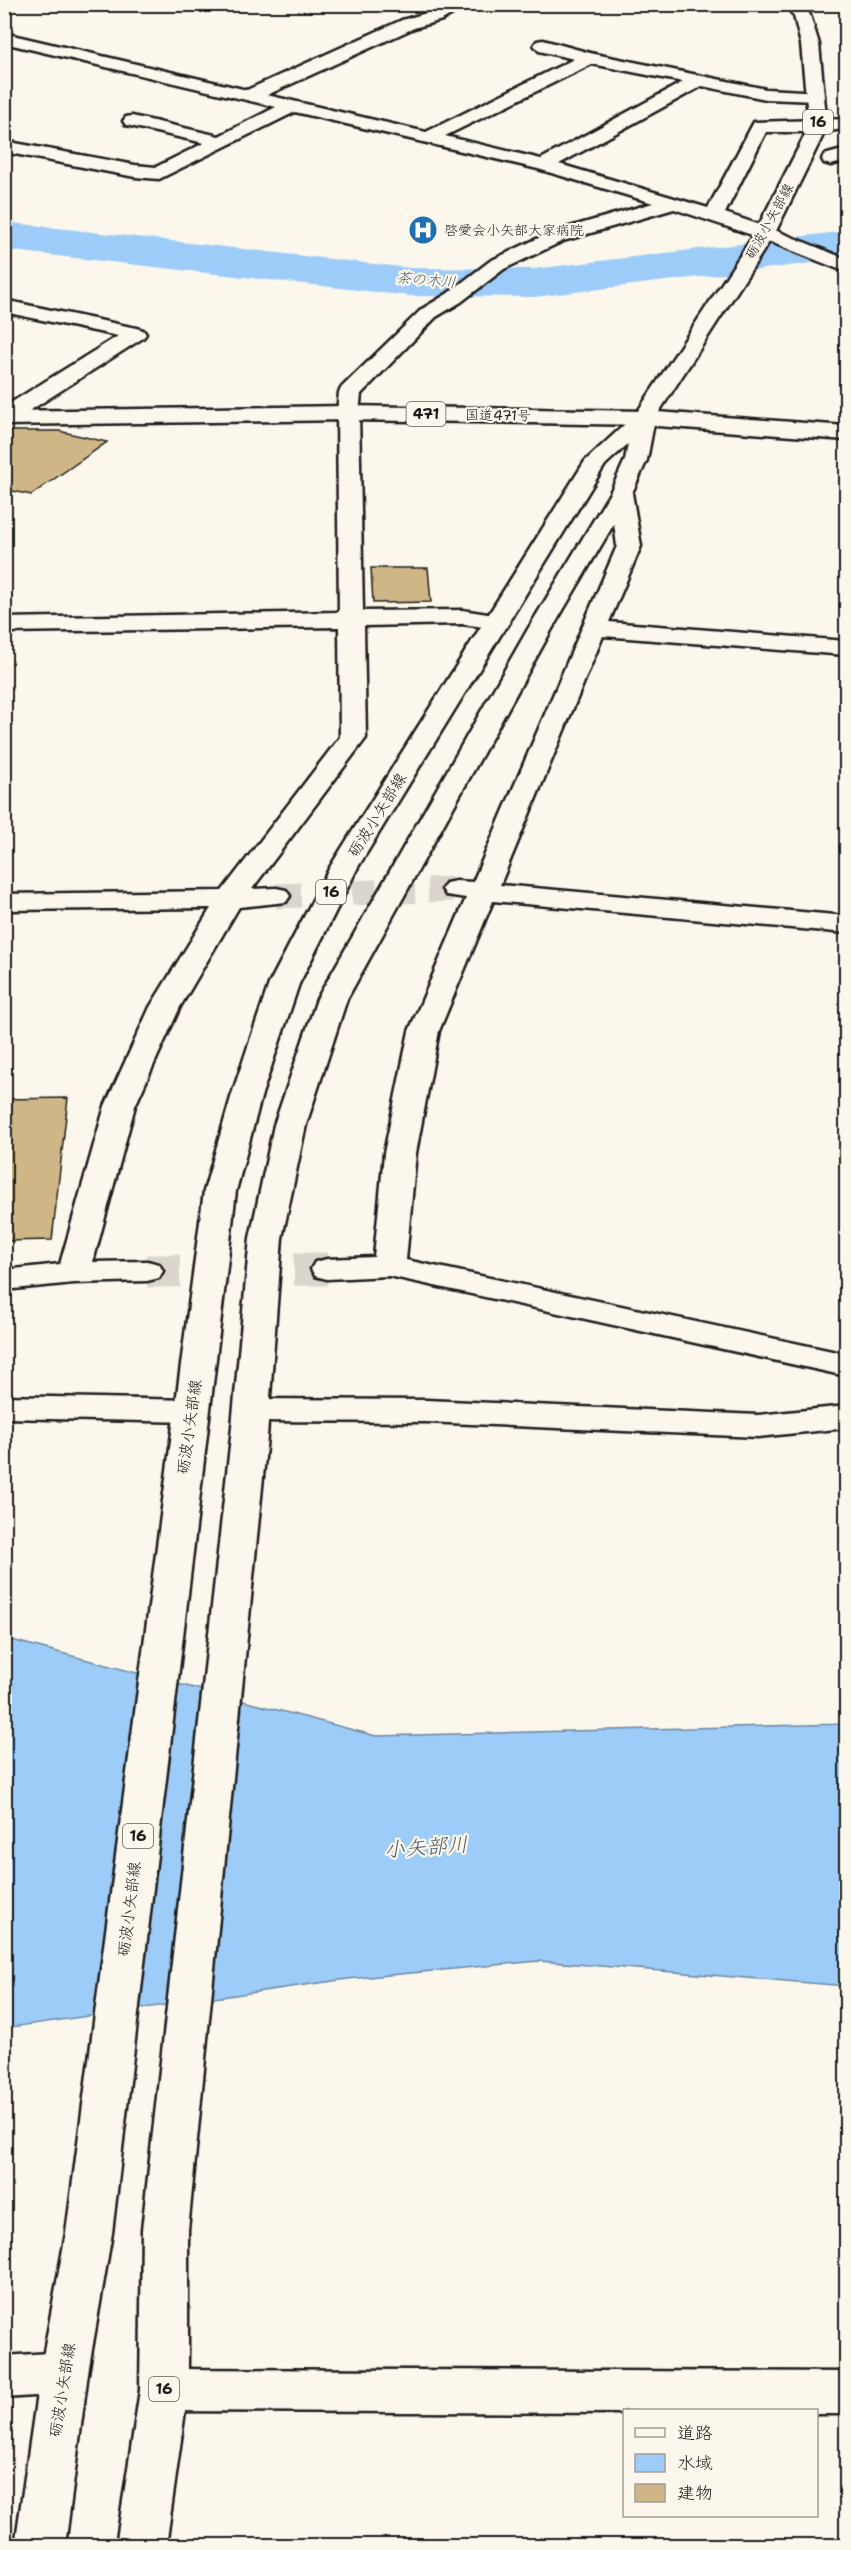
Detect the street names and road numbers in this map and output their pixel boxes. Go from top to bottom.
road number: 16 [803,110,833,134]
street label: 砺波小矢部線 [741,180,797,262]
road number: 471 [406,402,446,426]
street label: 国道471号 [465,405,531,425]
street label: 砺波小矢部線 [343,769,411,861]
road number: 16 [316,880,346,904]
street label: 砺波小矢部線 [172,1378,206,1476]
road number: 16 [123,1824,153,1848]
street label: 砺波小矢部線 [113,1860,145,1958]
street label: 砺波小矢部線 [44,2341,80,2439]
road number: 16 [149,2377,179,2401]

